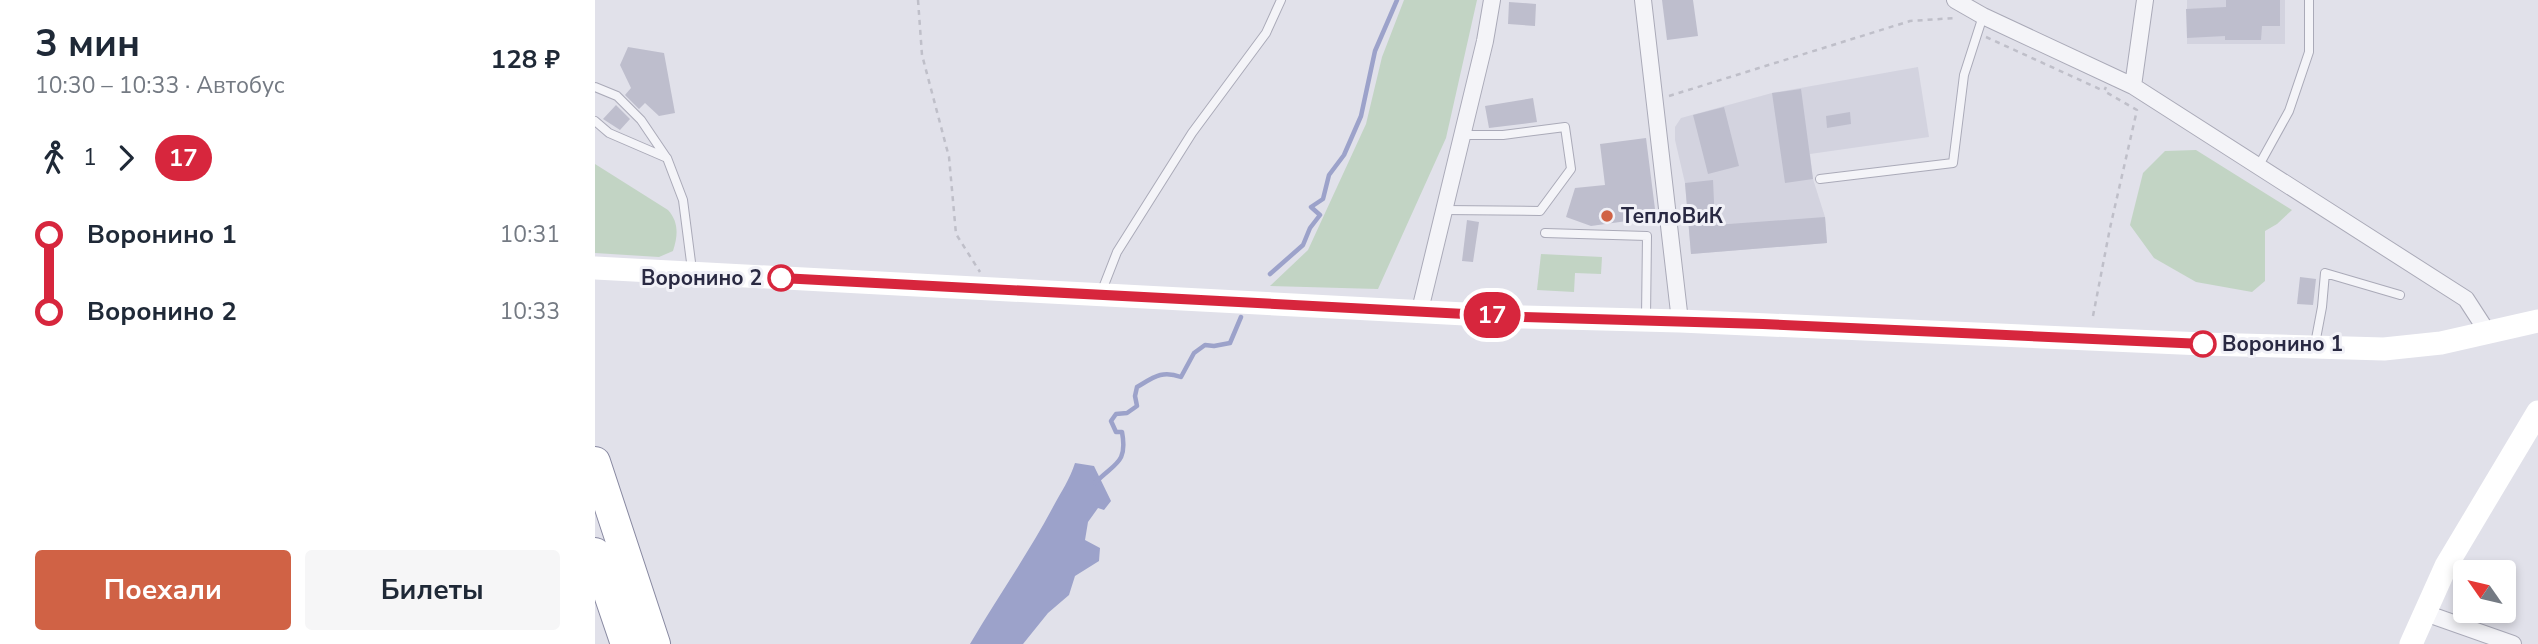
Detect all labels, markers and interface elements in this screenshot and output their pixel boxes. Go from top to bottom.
text: 3 мин [35,18,140,69]
text: 128 ₽ [491,42,560,77]
text: 10:30 – 10:33 · Автобус [35,70,285,101]
icon: walk [35,139,73,177]
icon: forward [107,139,145,177]
text: 1 [83,142,97,173]
text: 17 [169,142,198,174]
place label: ТеплоВиК [1621,202,1724,230]
marker: ТеплоВиК [1599,208,1615,224]
text: Воронино 1 [87,217,237,252]
text: 10:31 [500,219,560,250]
place label: Воронино 2 [641,264,762,292]
marker: Воронино 2 [768,265,794,291]
line badge: 17 [1461,292,1523,338]
text: Воронино 2 [87,294,237,329]
text: 10:33 [500,296,560,327]
text: 17 [1478,299,1506,331]
place label: Воронино 1 [2222,330,2343,358]
marker: Воронино 1 [2190,331,2216,357]
button: Поехали [35,550,291,630]
button: Билеты [305,550,560,630]
north arrow [2453,560,2517,623]
map controls [2453,560,2516,623]

